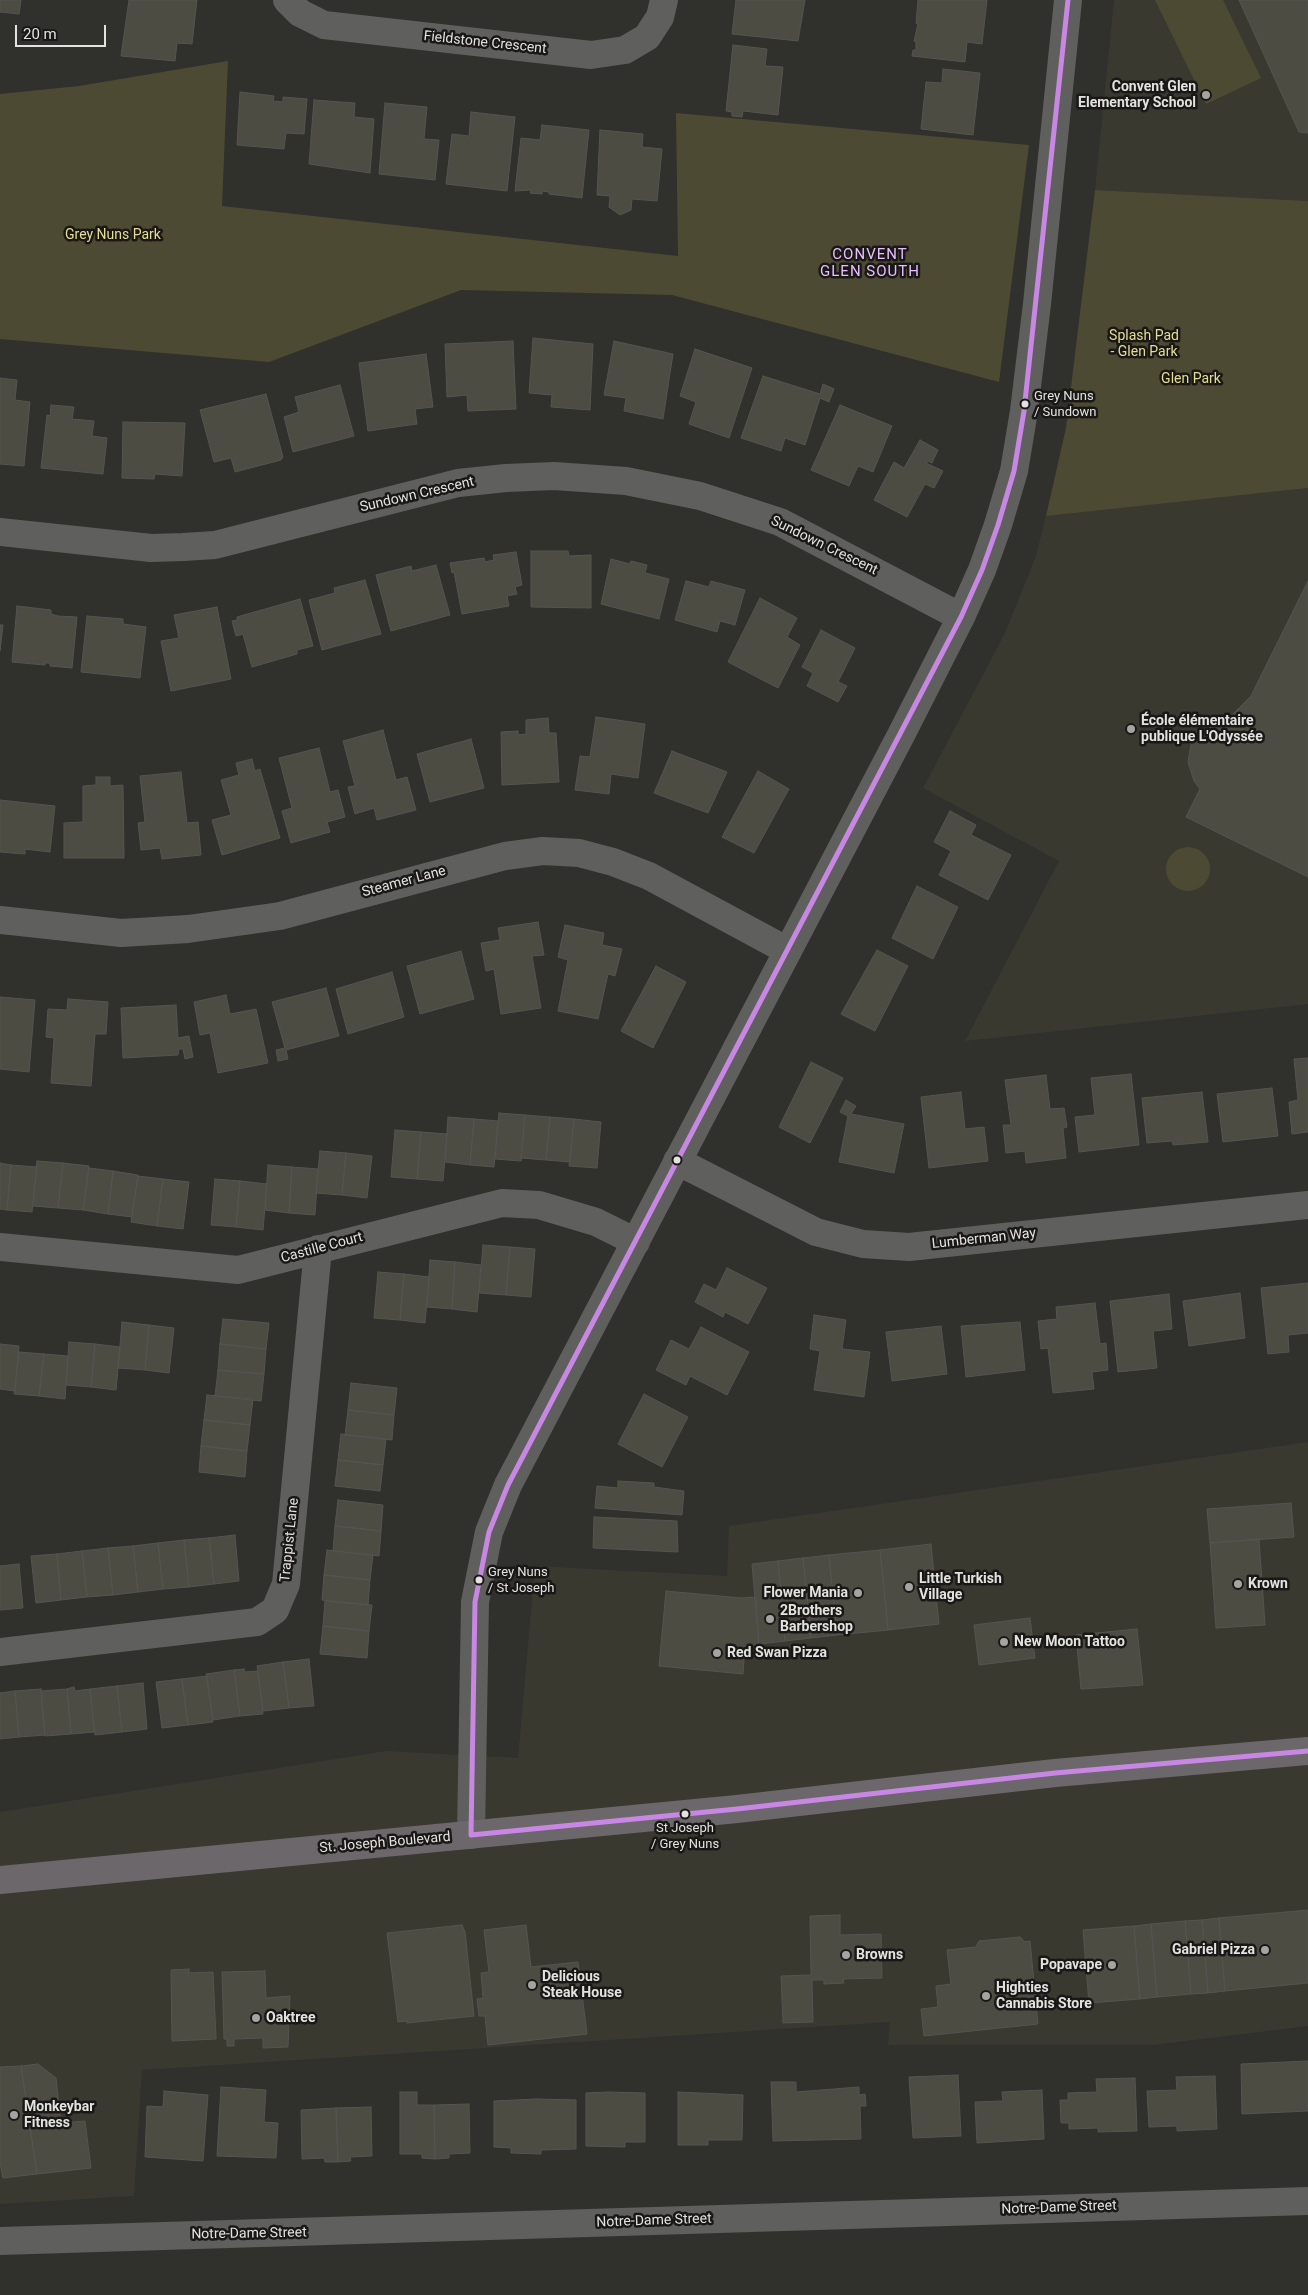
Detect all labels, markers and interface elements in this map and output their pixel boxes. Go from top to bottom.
scale bar [18,15,109,47]
text: 20 m [23,25,57,43]
street label: Fieldstone Crescent [423,28,547,58]
place label: Convent Glen Elementary School [1078,79,1196,111]
marker: Convent Glen Elementary School [1200,89,1212,101]
park label: Grey Nuns Park [65,227,161,243]
district label: CONVENT GLEN SOUTH [819,246,921,281]
park label: Splash Pad - Glen Park [1109,328,1179,361]
park label: Glen Park [1161,371,1221,387]
place label: Grey Nuns / Sundown [1034,389,1096,420]
marker: Grey Nuns / Sundown [1020,399,1030,409]
street label: Sundown Crescent [358,474,476,516]
street label: Sundown Crescent [768,513,880,579]
place label: École élémentaire publique L'Odyssée [1141,713,1263,746]
marker: École élémentaire publique L'Odyssée [1125,723,1137,735]
street label: Steamer Lane [360,863,448,901]
unlabelled marker [672,1155,682,1165]
street label: Lumberman Way [931,1225,1037,1253]
street label: Castille Court [279,1229,365,1267]
street label: Trappist Lane [277,1497,303,1583]
place label: Grey Nuns / St Joseph [488,1565,554,1596]
place label: Little Turkish Village [919,1571,1002,1604]
marker: Grey Nuns / St Joseph [474,1575,484,1585]
place label: Krown [1248,1576,1288,1592]
marker: Krown [1232,1578,1244,1590]
marker: Little Turkish Village [903,1581,915,1593]
place label: Flower Mania [763,1585,848,1601]
marker: Flower Mania [852,1587,864,1599]
place label: 2Brothers Barbershop [780,1603,853,1635]
marker: 2Brothers Barbershop [764,1613,776,1625]
place label: New Moon Tattoo [1014,1634,1125,1650]
marker: New Moon Tattoo [998,1636,1010,1648]
place label: Red Swan Pizza [727,1645,827,1661]
marker: Red Swan Pizza [711,1647,723,1659]
marker: St Joseph / Grey Nuns [680,1809,690,1819]
place label: St Joseph / Grey Nuns [651,1821,719,1852]
street label: St. Joseph Boulevard [319,1829,451,1857]
place label: Gabriel Pizza [1172,1942,1255,1958]
marker: Gabriel Pizza [1259,1944,1271,1956]
place label: Browns [856,1947,903,1963]
marker: Browns [840,1949,852,1961]
place label: Popavape [1040,1957,1102,1973]
marker: Popavape [1106,1959,1118,1971]
place label: Delicious Steak House [542,1969,622,2001]
marker: Delicious Steak House [526,1979,538,1991]
place label: Highties Cannabis Store [996,1980,1092,2012]
marker: Highties Cannabis Store [980,1990,992,2002]
place label: Oaktree [266,2010,315,2026]
marker: Oaktree [250,2012,262,2024]
place label: Monkeybar Fitness [24,2099,94,2132]
marker: Monkeybar Fitness [8,2109,20,2121]
street label: Notre-Dame Street [1001,2198,1117,2218]
street label: Notre-Dame Street [596,2211,712,2231]
street label: Notre-Dame Street [191,2225,307,2243]

